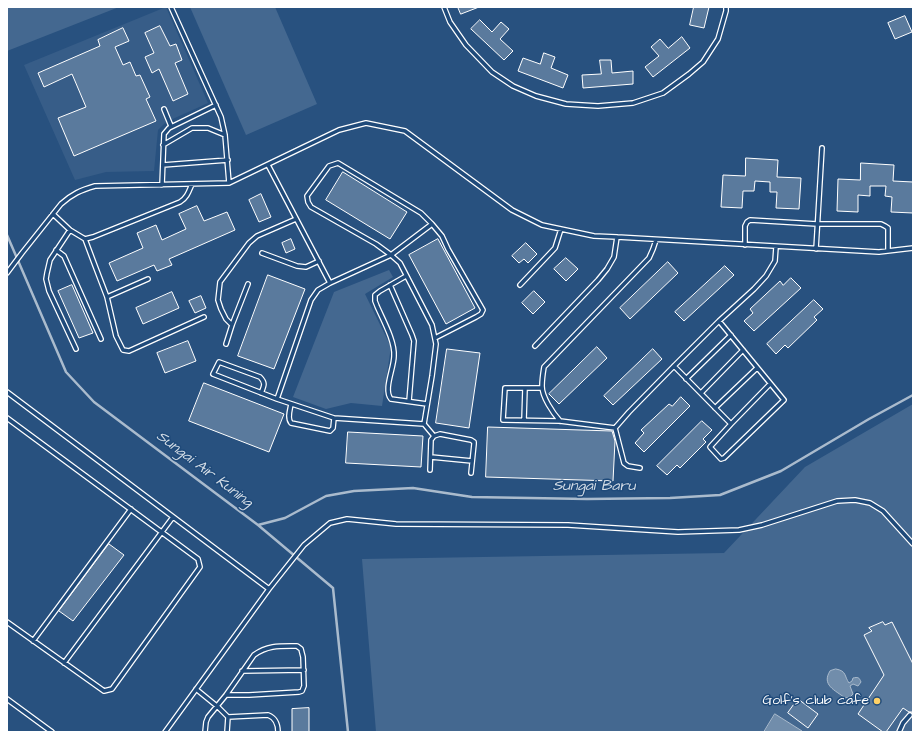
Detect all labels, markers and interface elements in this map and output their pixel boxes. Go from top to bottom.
water label: Sungai Air Kuning [152,428,256,512]
water label: Sungai Baru [553,478,635,496]
place label: Golf's club cafe [763,693,869,709]
marker: Golf's club cafe [872,696,882,706]

